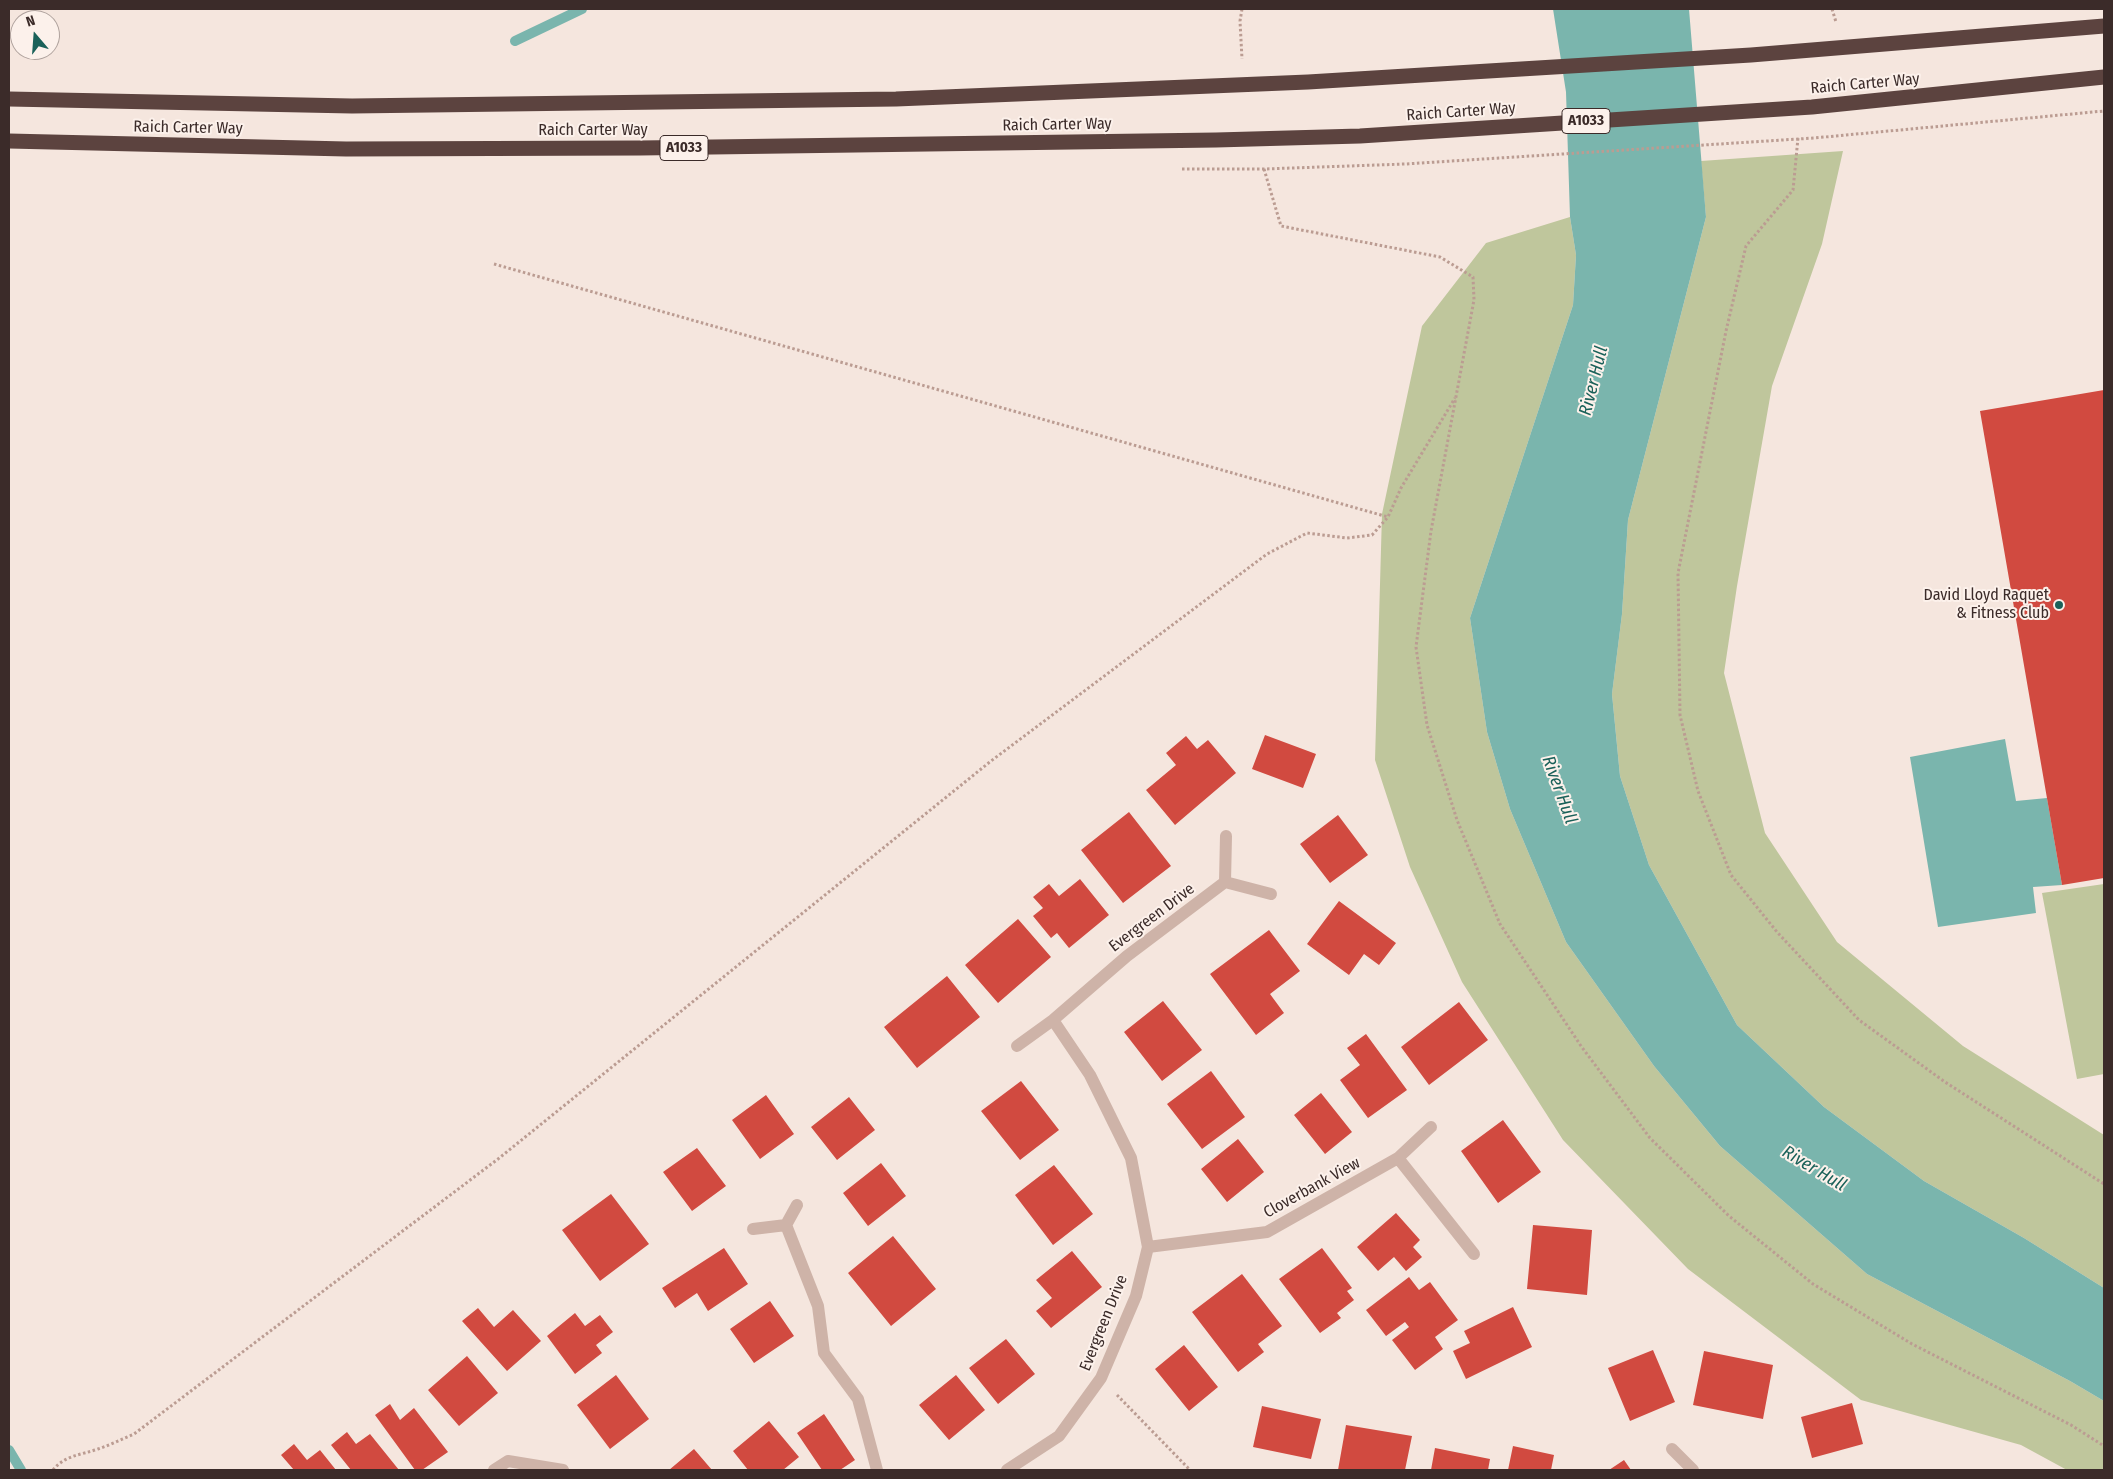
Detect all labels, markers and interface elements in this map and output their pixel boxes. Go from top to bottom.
north arrow [10,10,60,60]
text: N [24,12,37,31]
street label: Raich Carter Way [1810,70,1920,98]
street label: Raich Carter Way [1406,99,1516,125]
road number: A1033 [1562,108,1610,134]
street label: Raich Carter Way [1002,114,1112,136]
street label: Raich Carter Way [133,117,243,139]
street label: Raich Carter Way [538,121,648,141]
road number: A1033 [660,136,708,160]
water label: River Hull [1575,344,1613,418]
place label: David Lloyd Raquet & Fitness Club [1923,586,2049,624]
marker: David Lloyd Raquet & Fitness Club [2053,599,2065,611]
water label: River Hull [1537,753,1581,827]
street label: Evergreen Drive [1105,880,1199,956]
water label: River Hull [1778,1142,1850,1196]
street label: Cloverbank View [1260,1154,1364,1222]
street label: Evergreen Drive [1076,1272,1132,1374]

